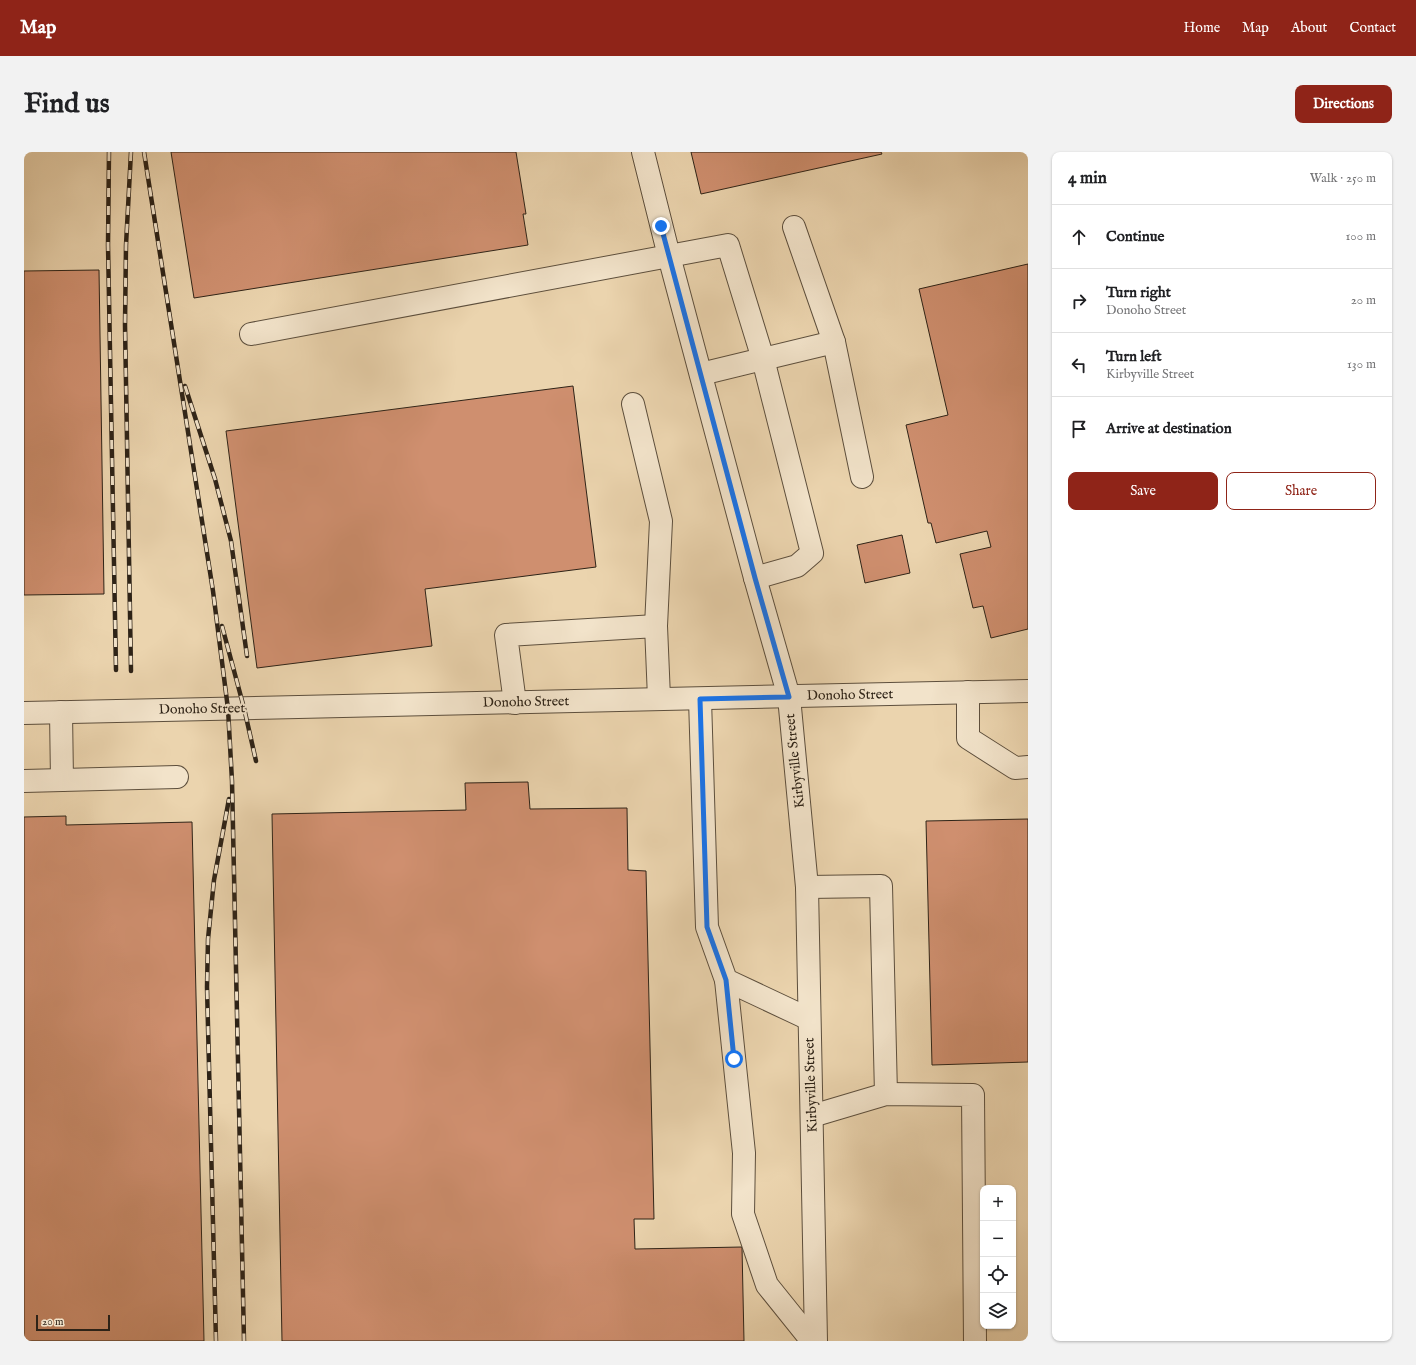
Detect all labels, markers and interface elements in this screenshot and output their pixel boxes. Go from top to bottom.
text: Map [20,16,56,40]
text: Home [1184,19,1220,37]
text: Map [1242,19,1269,37]
text: About [1291,19,1327,37]
text: Contact [1349,19,1396,37]
button: Directions [1295,85,1392,123]
text: Find us [24,87,110,122]
text: 4 min [1068,168,1107,189]
text: Walk · 250 m [1310,170,1376,187]
route end [652,217,670,235]
icon: ahead [1068,226,1090,248]
text: Continue [1106,227,1164,246]
text: 100 m [1346,228,1376,245]
text: Turn right [1106,283,1171,302]
icon: right [1068,290,1090,312]
text: 20 m [1351,292,1376,309]
text: Donoho Street [1106,302,1186,319]
text: Turn left [1106,347,1162,366]
icon: left [1068,354,1090,376]
text: 130 m [1347,356,1376,373]
text: Kirbyville Street [1106,366,1194,383]
icon: arrive [1068,418,1090,440]
text: Arrive at destination [1106,419,1232,438]
button: Save [1068,472,1218,510]
button: Share [1226,472,1376,510]
street label: Donoho Street [807,685,894,705]
street label: Donoho Street [483,692,570,712]
street label: Donoho Street [159,699,246,719]
street label: Kirbyville Street [781,713,809,809]
street label: Kirbyville Street [800,1037,822,1133]
route start [725,1050,743,1068]
map controls [980,1185,1016,1329]
button: + [980,1185,1016,1221]
button: − [980,1221,1016,1257]
button: locate [980,1257,1016,1293]
button: layers [980,1293,1016,1329]
scale bar [36,1313,110,1332]
text: 20 m [42,1315,63,1329]

